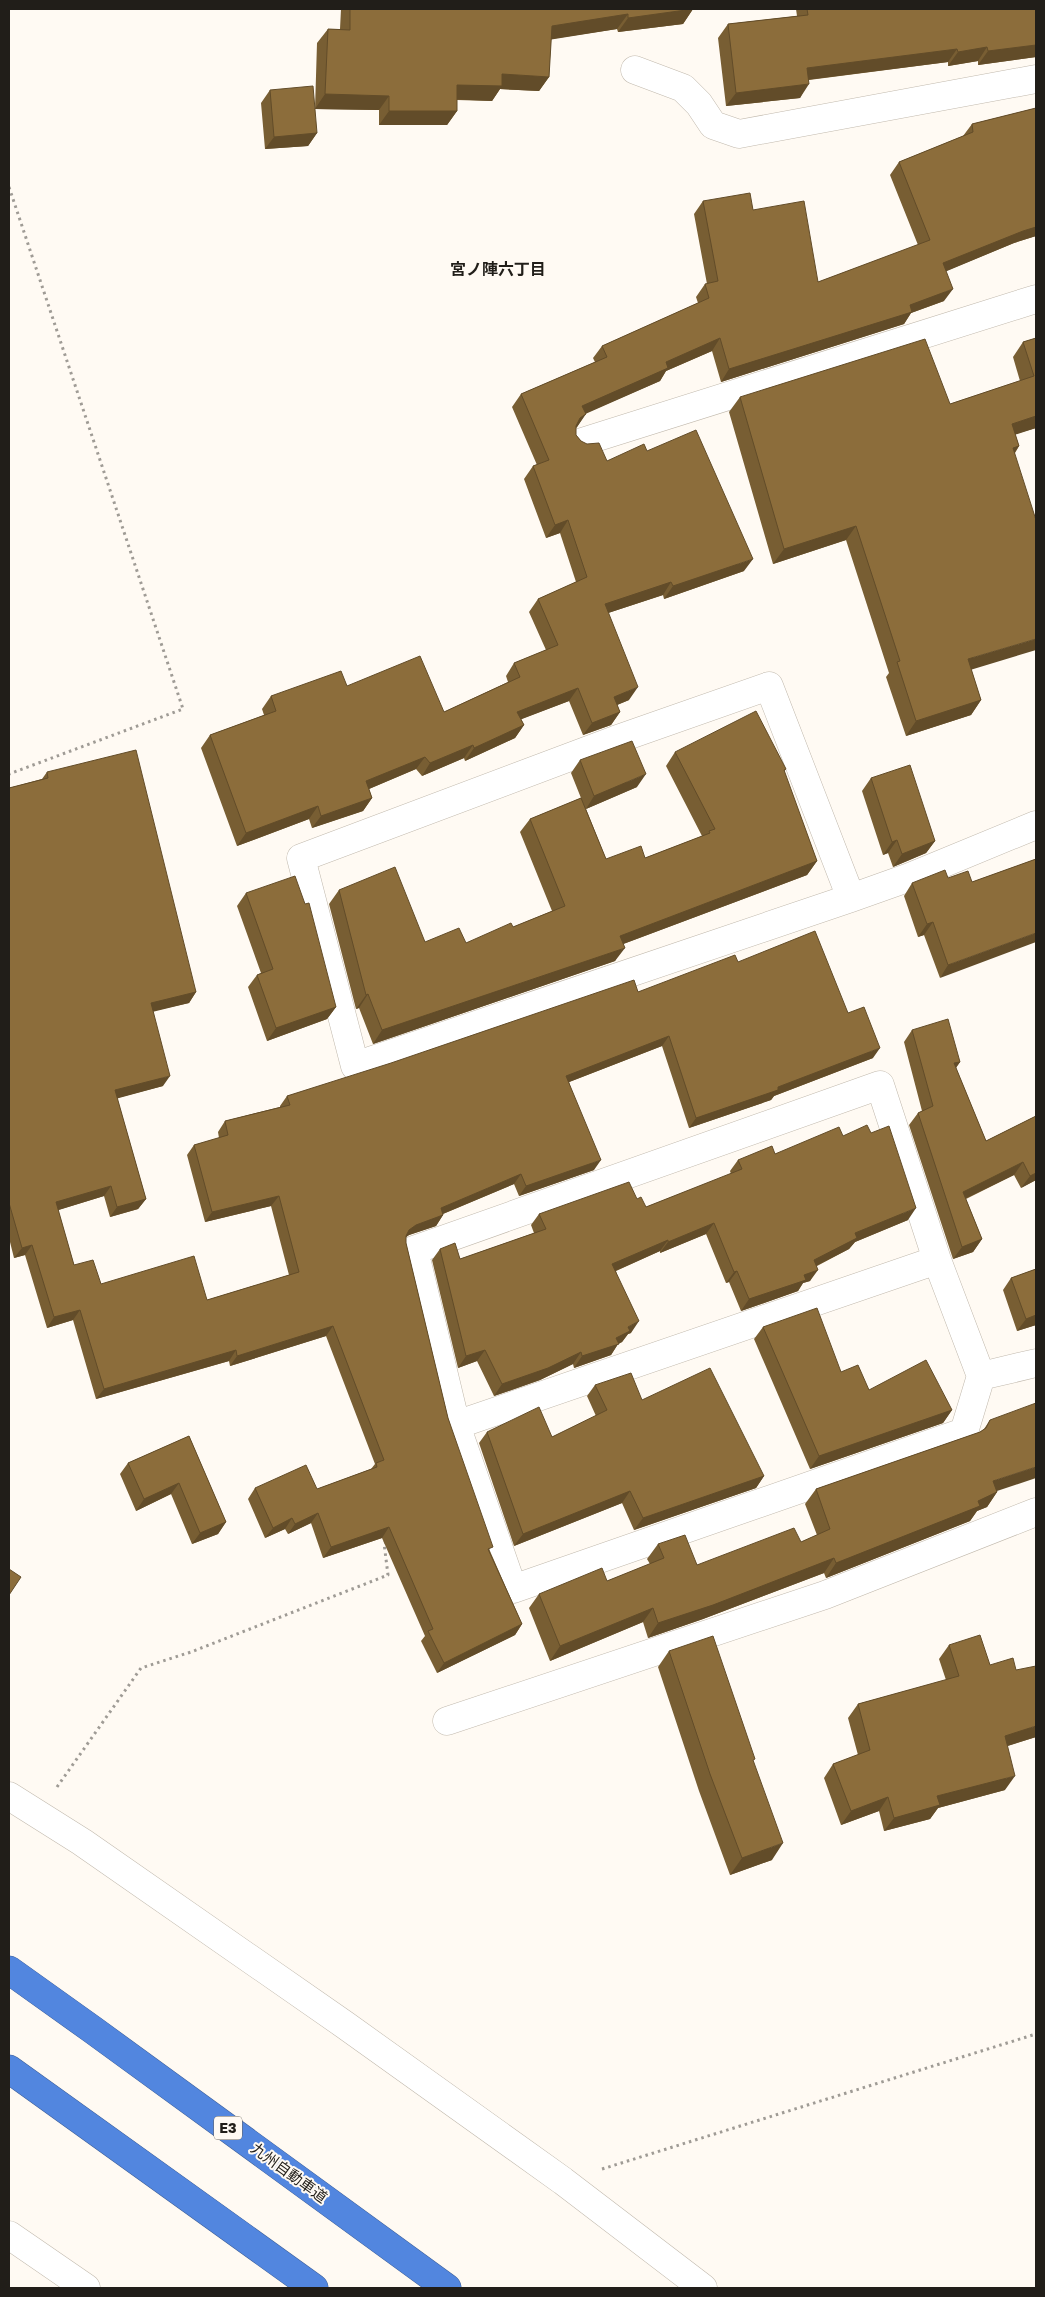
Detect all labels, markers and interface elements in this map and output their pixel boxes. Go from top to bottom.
district label: 宮ノ陣六丁目 [450,259,546,279]
road number: E3 [214,2116,242,2140]
street label: 九州自動車道 [248,2138,331,2206]

